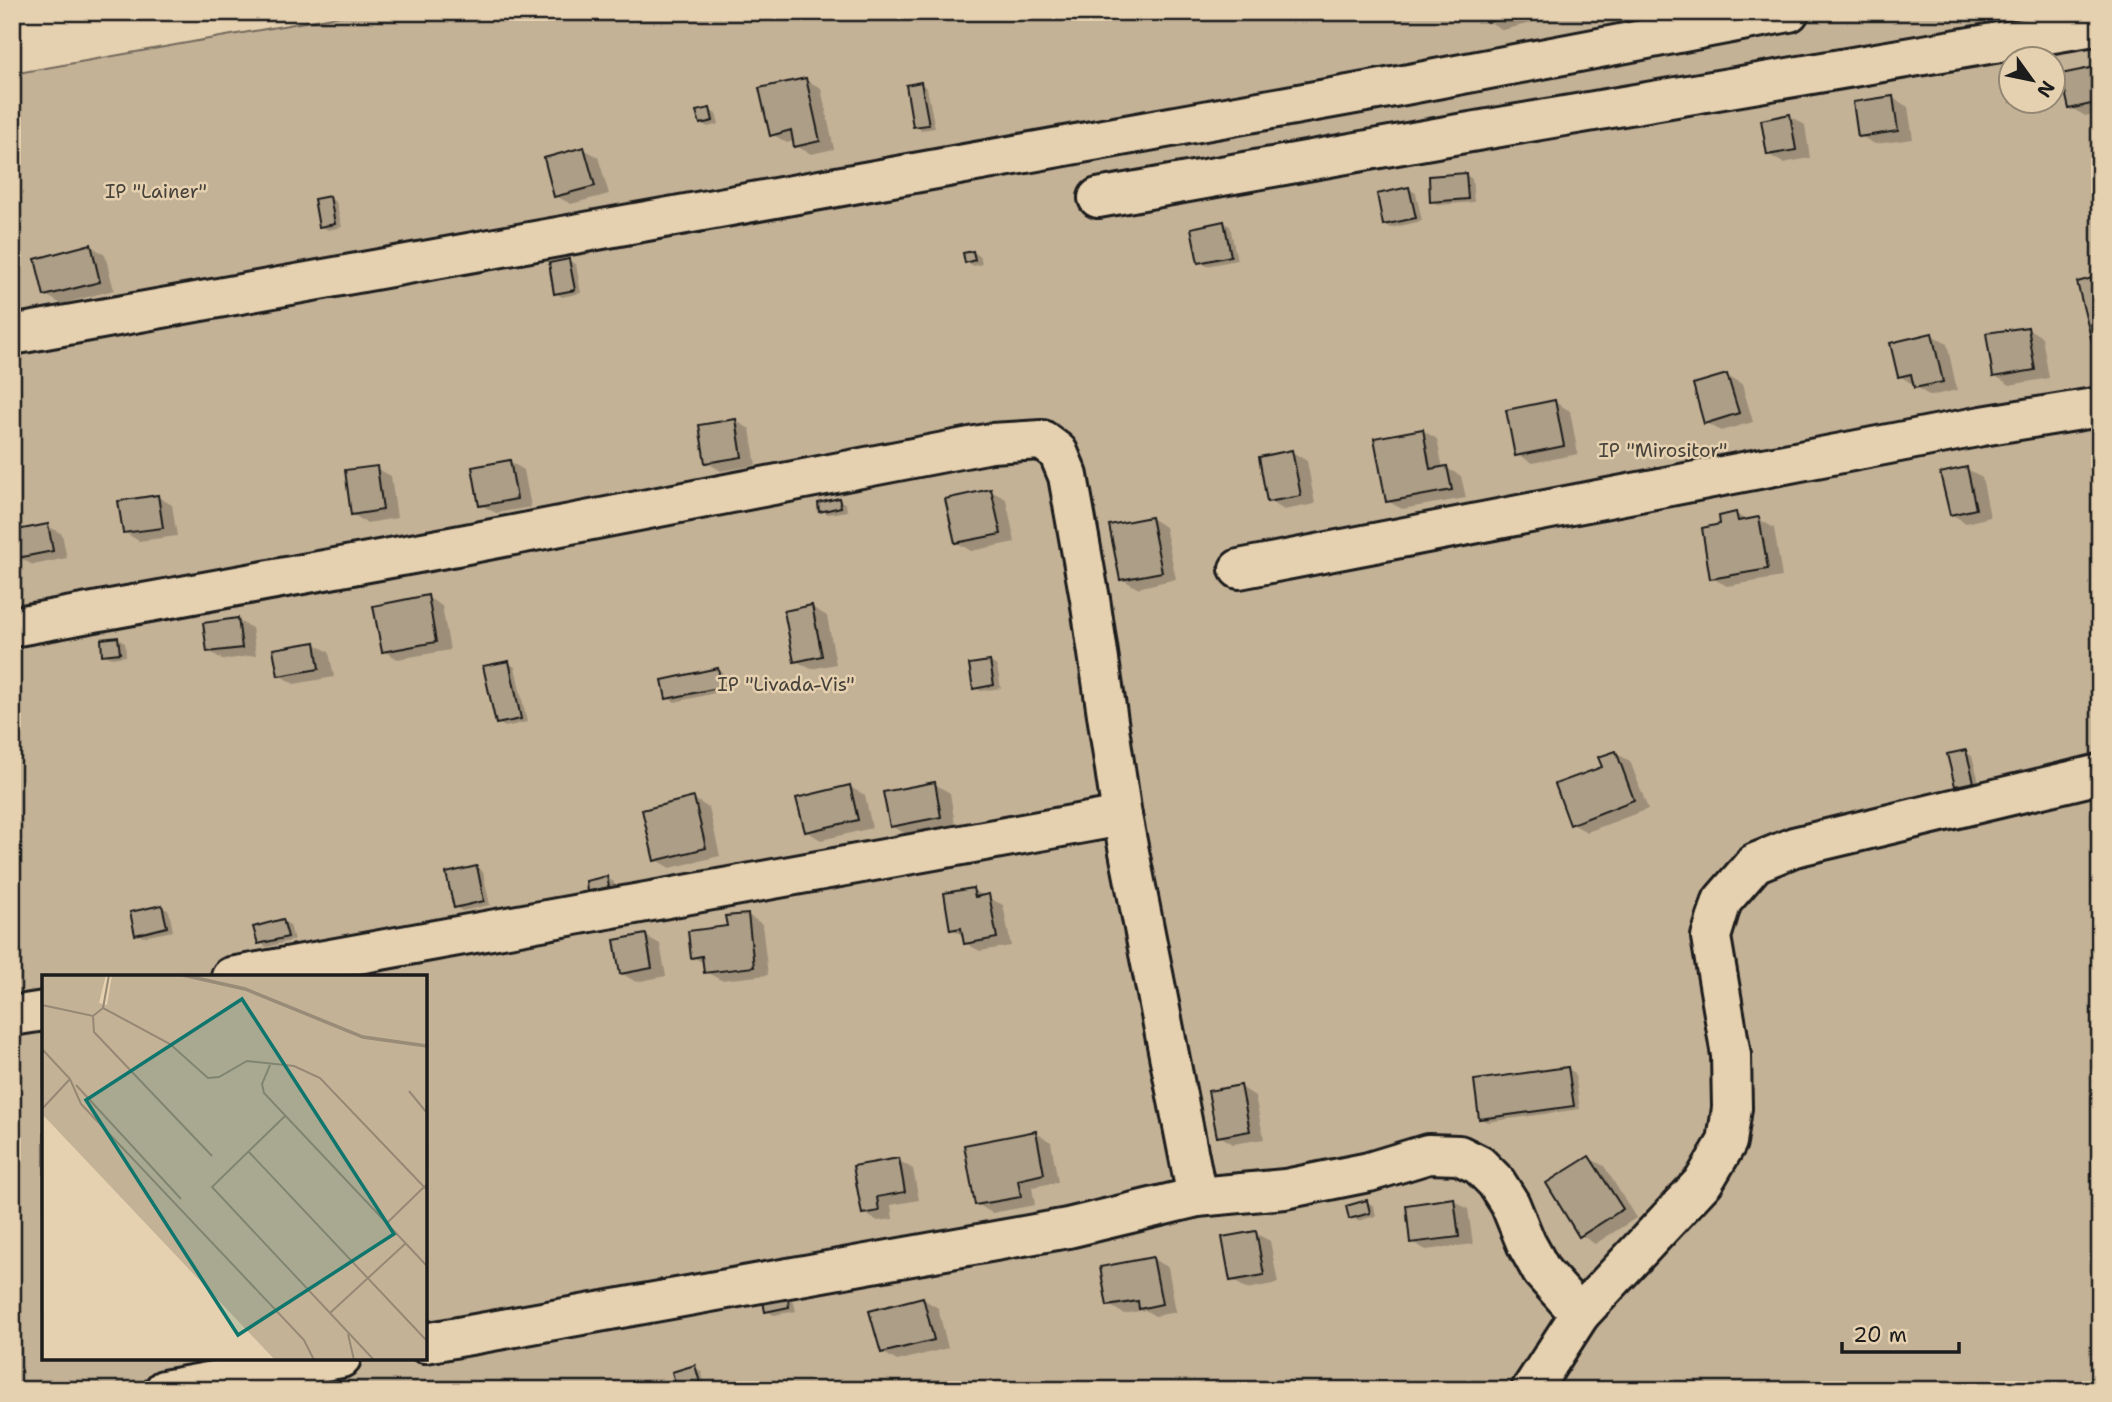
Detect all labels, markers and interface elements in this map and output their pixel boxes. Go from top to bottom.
north arrow [1996,46,2066,116]
text: N [2031,76,2060,102]
park label: IP "Lainer" [105,179,207,204]
park label: IP "Mirositor" [1599,438,1727,463]
park label: IP "Livada-Vis" [717,672,855,697]
inset map [42,975,427,1360]
scale bar [1842,1311,1960,1355]
text: 20 m [1853,1321,1907,1349]

